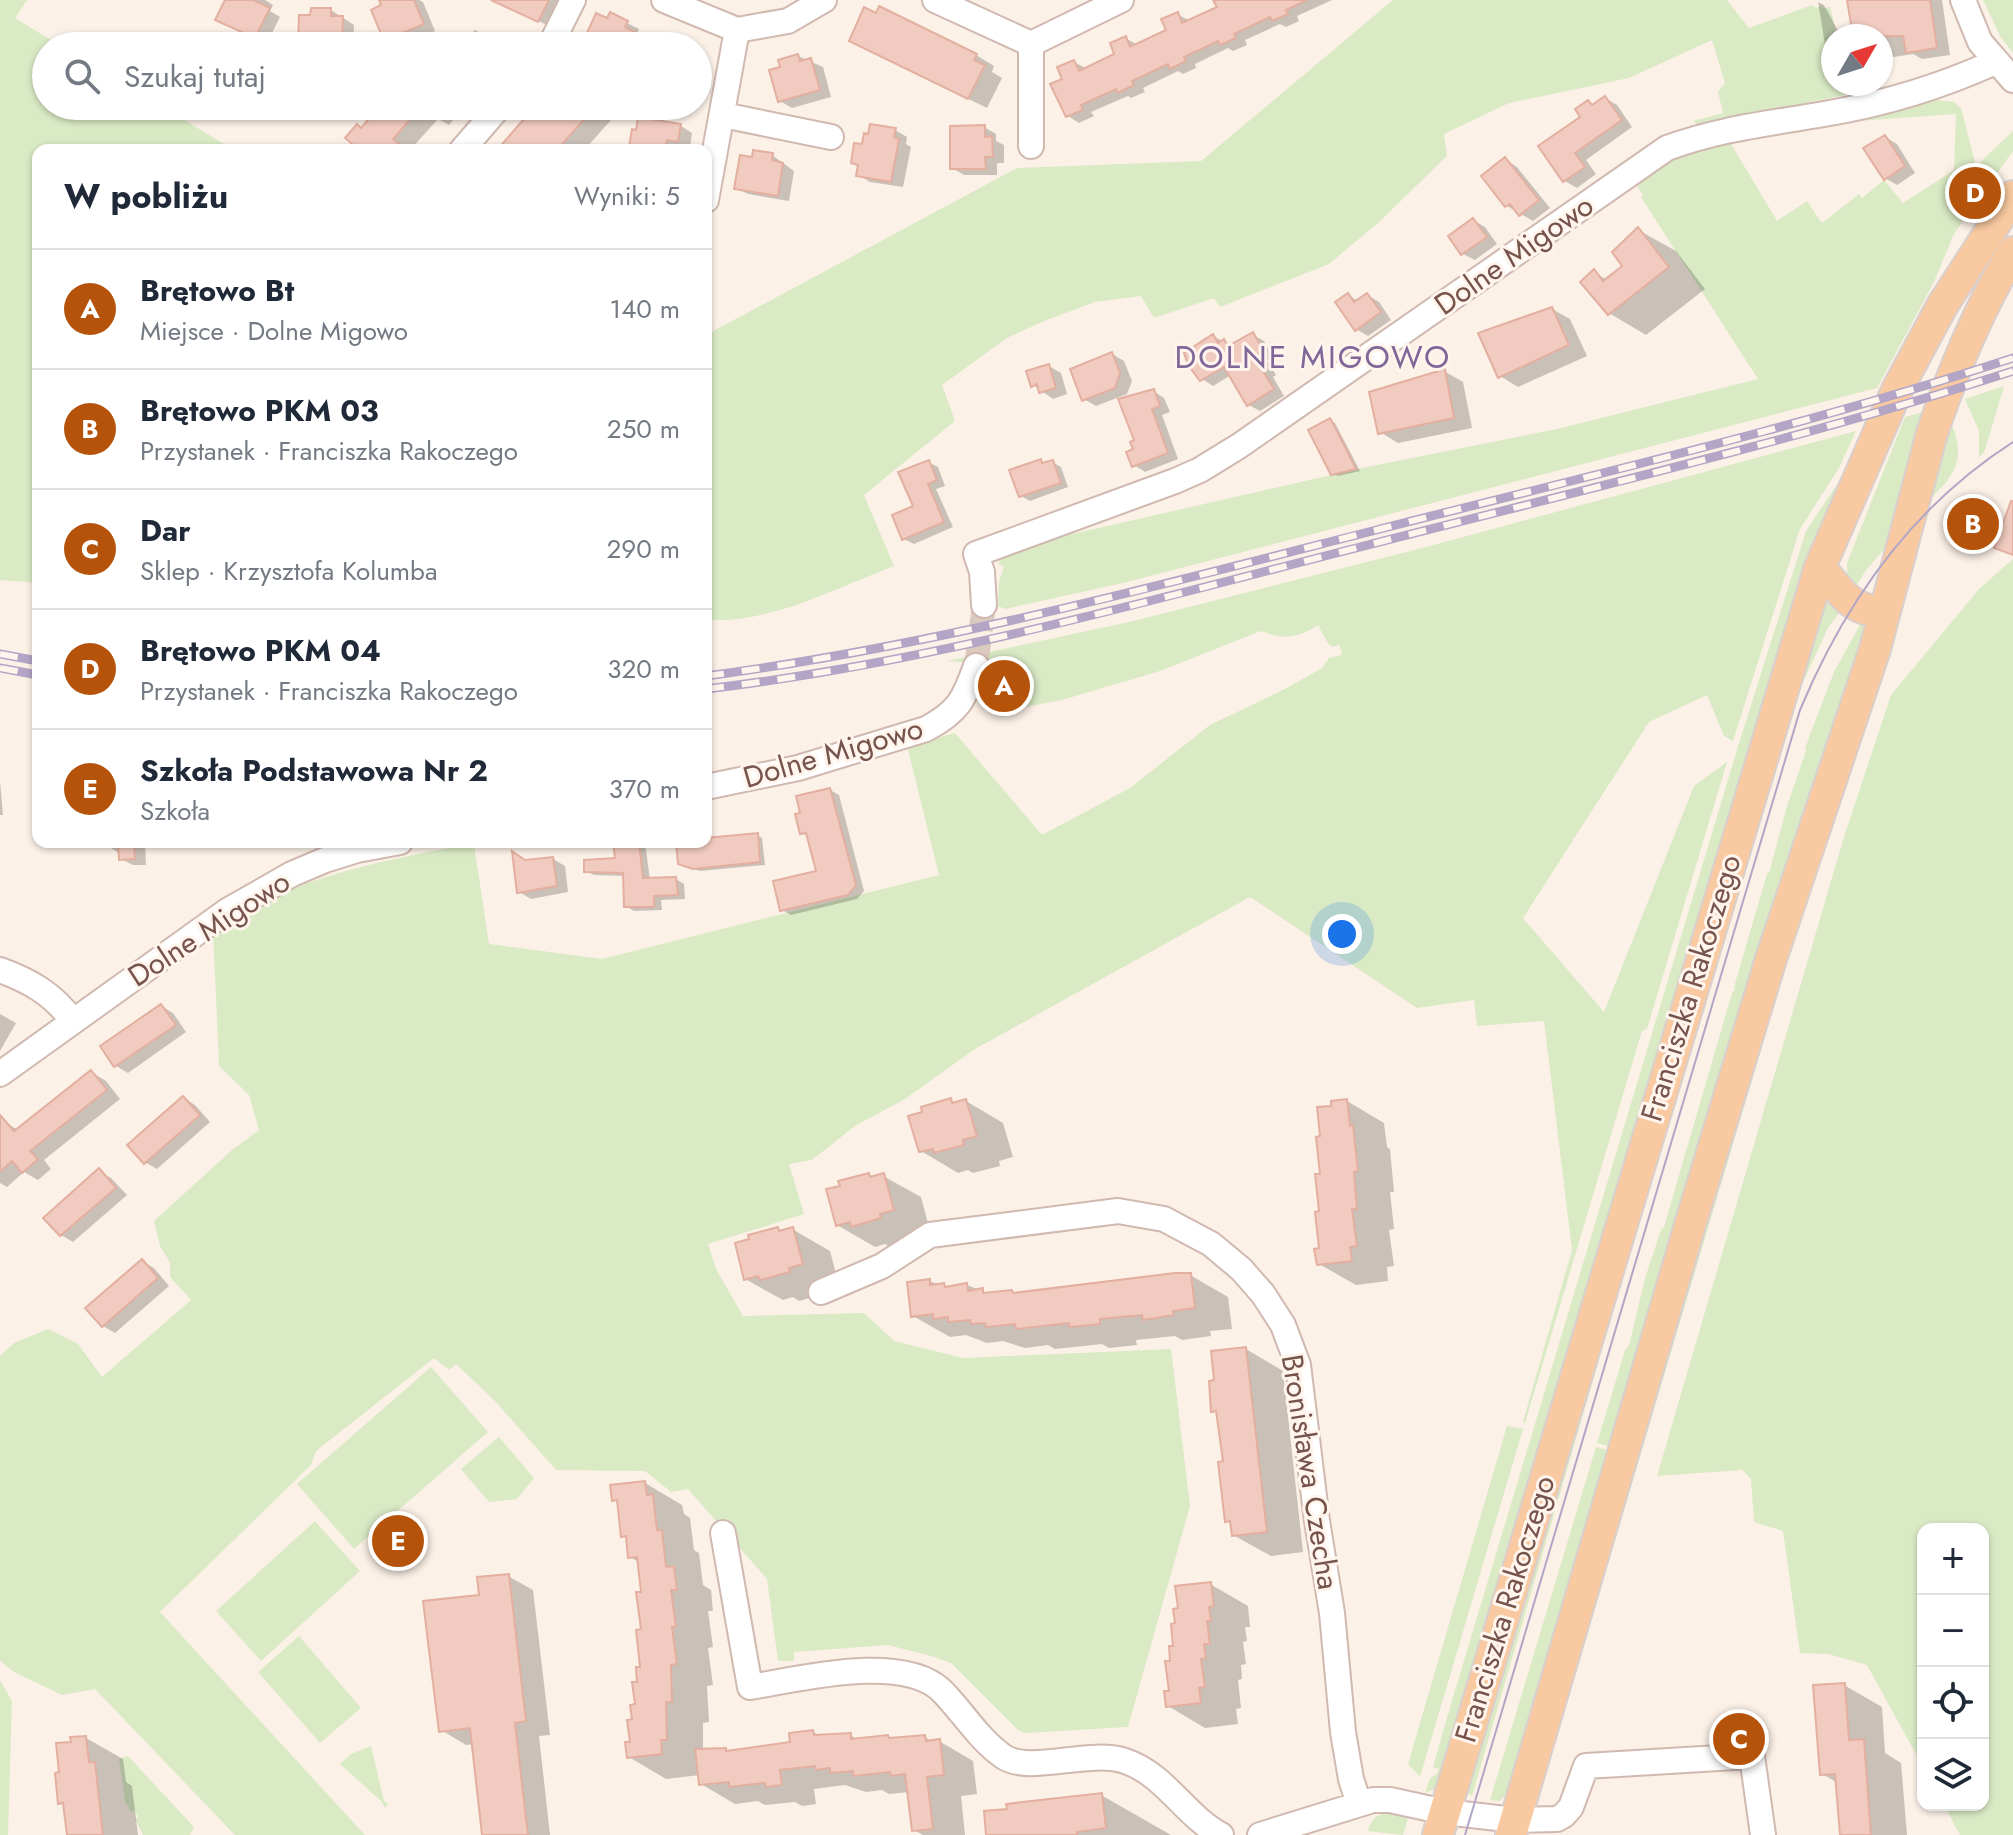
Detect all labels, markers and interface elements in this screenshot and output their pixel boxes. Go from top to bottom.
north arrow [1821,24,1893,96]
search box [32,32,712,120]
icon: search [60,54,104,98]
text: Szukaj tutaj [124,55,266,98]
pin: D [1949,163,2001,223]
text: W pobliżu [64,172,228,221]
text: Wyniki: 5 [574,177,680,215]
street label: Dolne Migowo [1425,184,1602,325]
text: Brętowo Bt [140,269,294,312]
text: A [80,290,100,328]
text: 140 m [609,290,680,328]
text: Miejsce · Dolne Migowo [140,312,408,350]
district label: DOLNE MIGOWO [1175,334,1451,380]
text: Brętowo PKM 03 [140,389,379,432]
text: B [81,410,99,448]
text: 250 m [607,410,680,448]
text: Przystanek · Franciszka Rakoczego [140,432,518,470]
pin: B [1947,494,1999,554]
text: Dar [140,509,191,552]
text: C [81,530,99,568]
text: 290 m [607,530,680,568]
text: Sklep · Krzysztofa Kolumba [140,552,437,590]
text: Brętowo PKM 04 [140,629,381,672]
text: D [80,650,100,688]
text: 320 m [607,650,680,688]
pin: A [978,656,1030,716]
text: Przystanek · Franciszka Rakoczego [140,672,518,710]
street label: Dolne Migowo [738,706,928,799]
text: Szkoła Podstawowa Nr 2 [140,749,488,792]
text: E [82,770,98,808]
text: 370 m [609,770,680,808]
text: Szkoła [140,792,210,830]
street label: Franciszka Rakoczego [1630,849,1752,1126]
street label: Dolne Migowo [119,860,298,997]
your location [1322,914,1362,954]
street label: Bronisława Czecha [1271,1351,1350,1593]
street label: Franciszka Rakoczego [1444,1470,1566,1747]
pin: E [372,1511,424,1571]
map controls [1917,1523,1989,1811]
button: + [1917,1523,1989,1595]
button: − [1917,1595,1989,1667]
button: locate [1917,1667,1989,1739]
pin: C [1713,1709,1765,1769]
button: layers [1917,1739,1989,1811]

